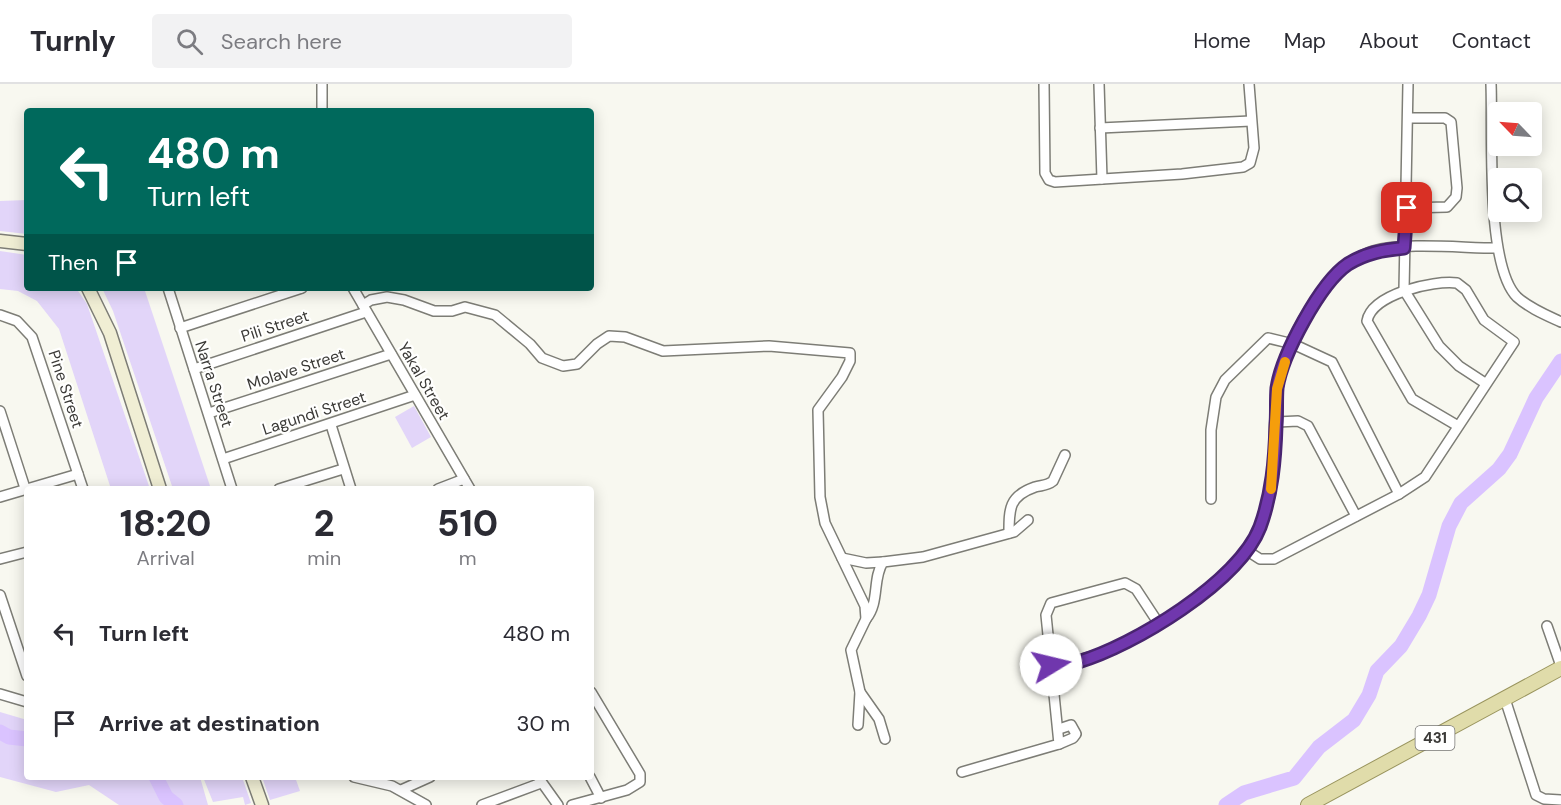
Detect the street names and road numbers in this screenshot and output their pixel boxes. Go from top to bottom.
street label: Pili Street [238,305,312,347]
street label: Narra Street [190,338,238,430]
street label: Yakal Street [393,338,455,424]
street label: Molave Street [244,343,348,395]
street label: Pine Street [43,347,89,431]
street label: Lagundi Street [259,386,369,440]
road number: 431 [1416,726,1454,750]

